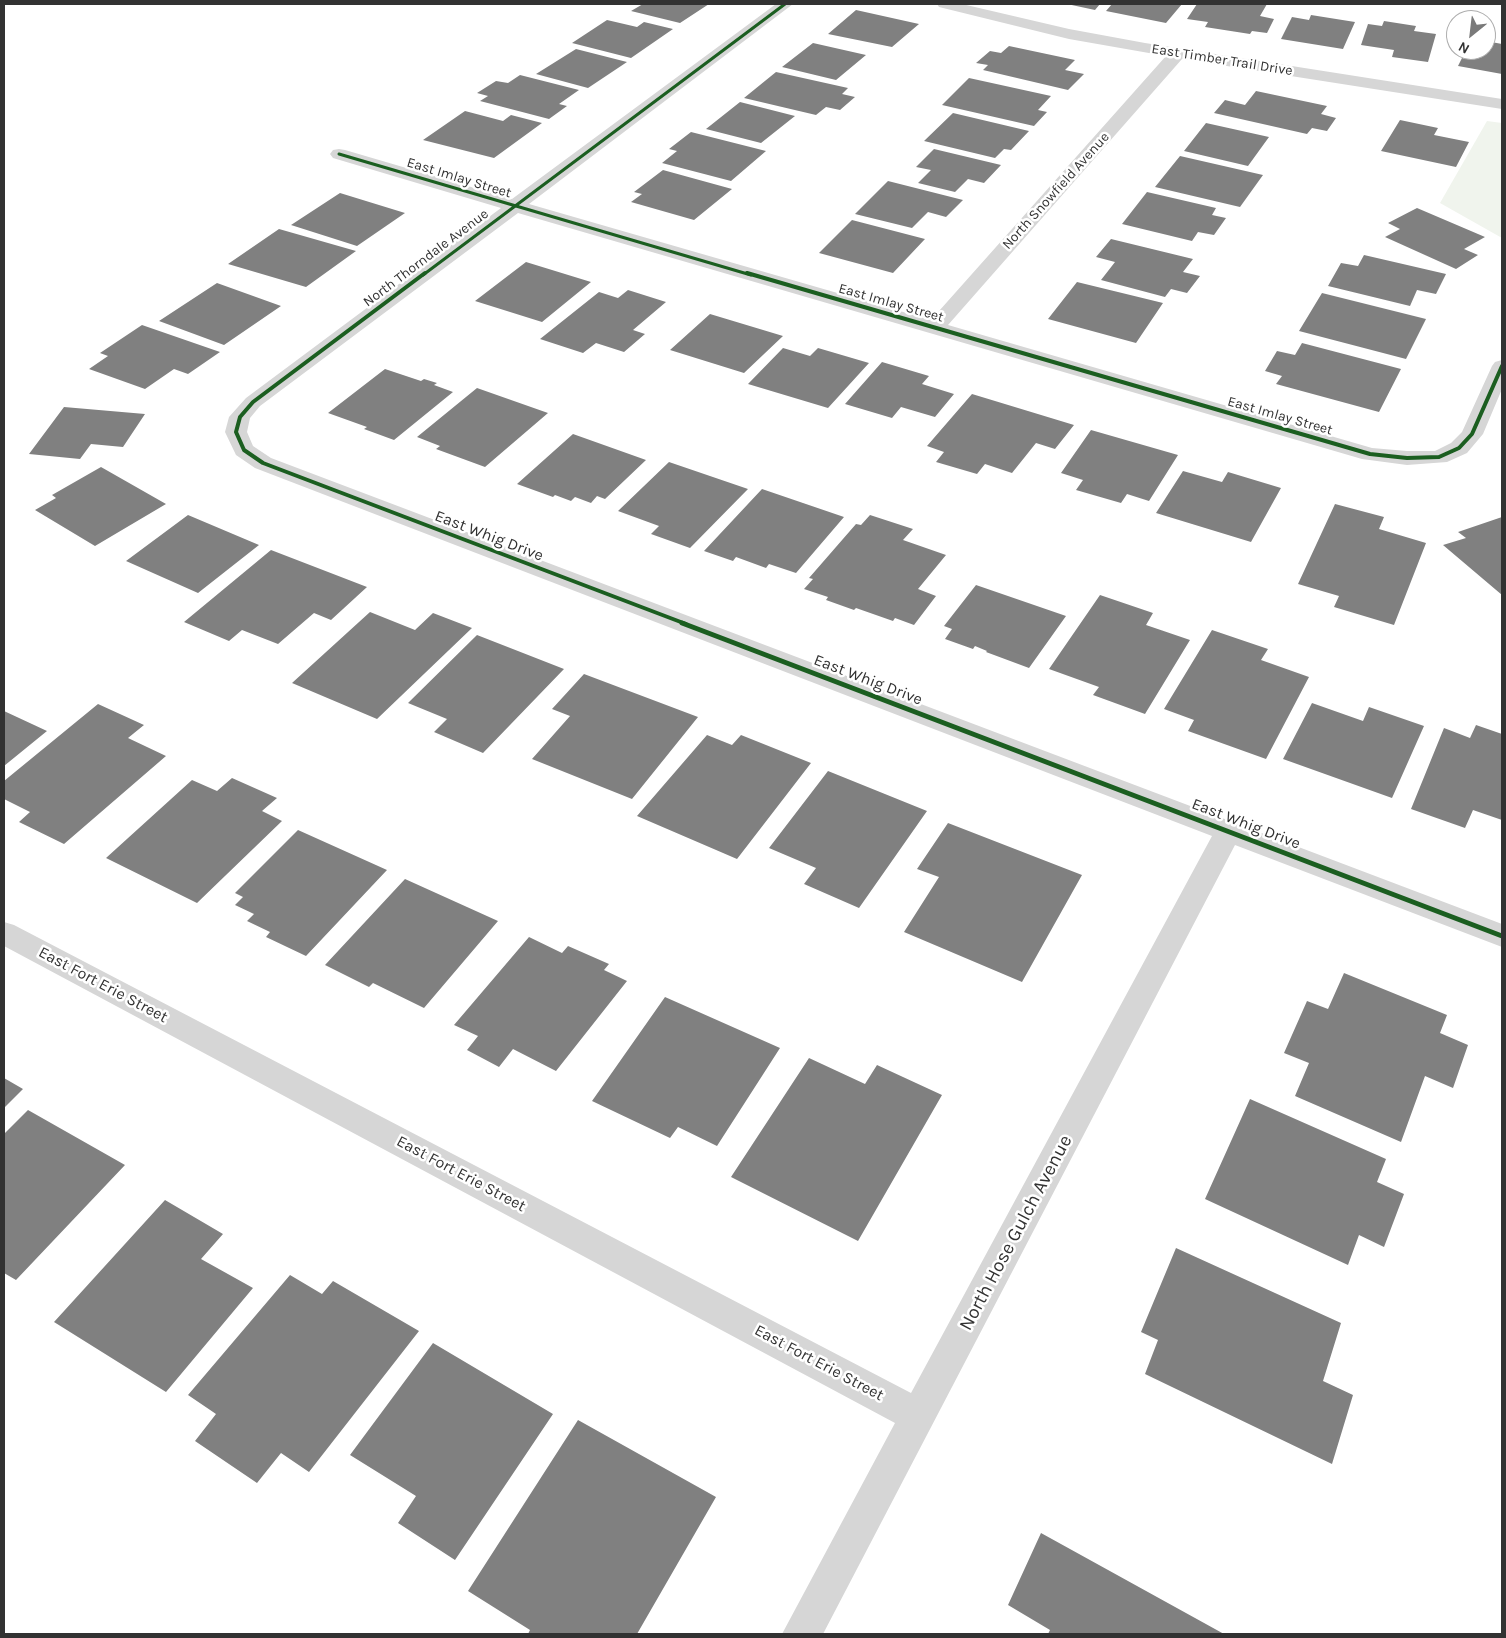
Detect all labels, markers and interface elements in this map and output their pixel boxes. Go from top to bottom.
north arrow [1446,10,1496,60]
text: N [1455,38,1472,58]
street label: East Timber Trail Drive [1150,41,1294,79]
street label: North Snowfield Avenue [999,129,1113,253]
street label: East Imlay Street [405,154,513,202]
street label: North Thorndale Avenue [360,205,492,311]
street label: East Imlay Street [837,280,945,326]
street label: East Imlay Street [1226,393,1334,439]
street label: East Whig Drive [432,506,546,566]
street label: East Whig Drive [811,650,925,710]
street label: East Whig Drive [1189,794,1303,854]
street label: East Fort Erie Street [35,943,171,1027]
street label: North Hose Gulch Avenue [955,1131,1077,1335]
street label: East Fort Erie Street [393,1132,529,1216]
street label: East Fort Erie Street [751,1321,887,1405]

